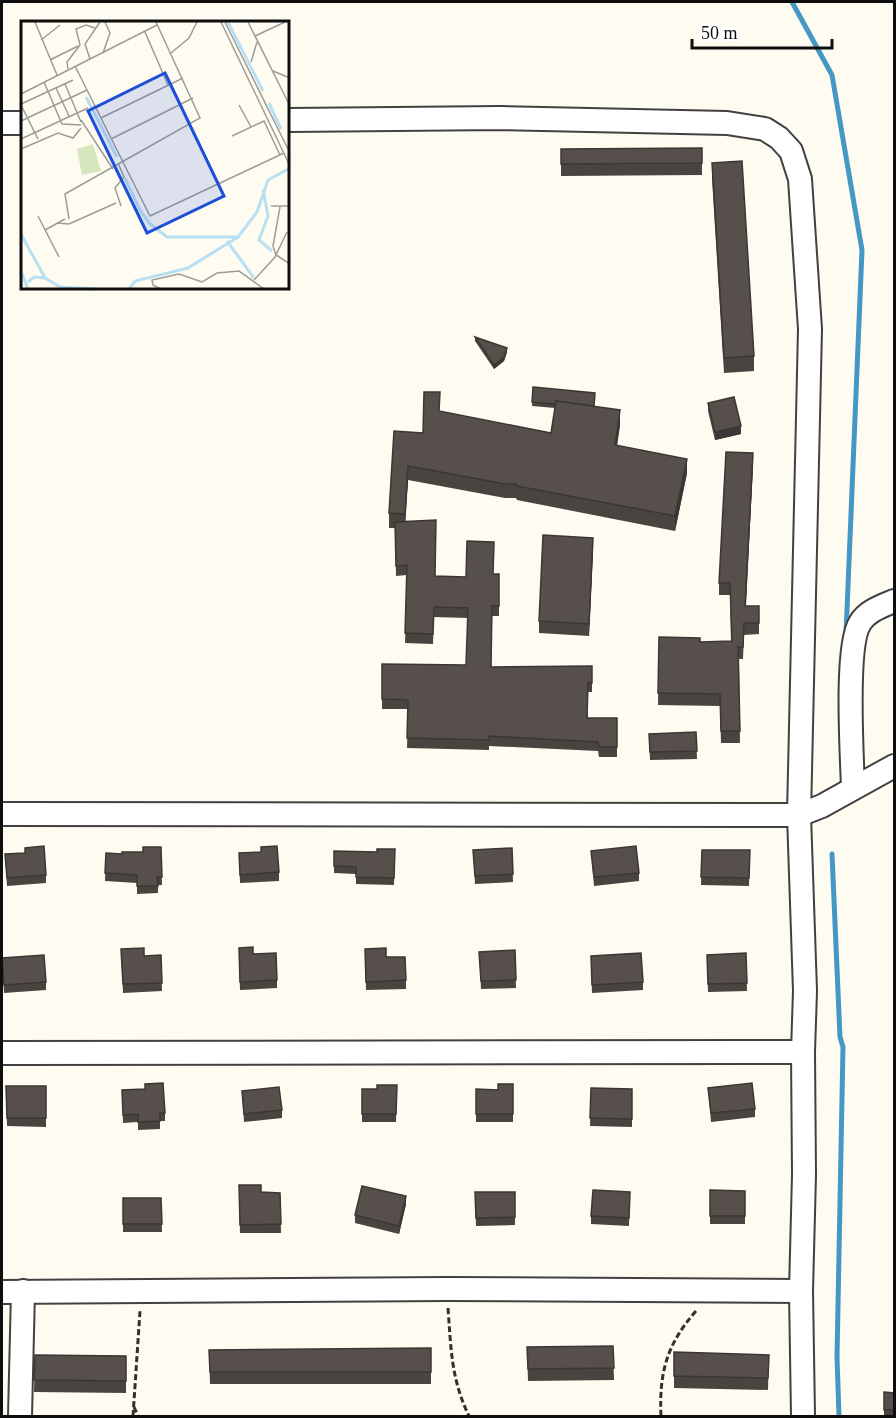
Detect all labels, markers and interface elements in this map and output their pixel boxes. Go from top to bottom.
scale bar [692,12,832,50]
inset map [21,21,290,290]
text: 50 m [701,23,738,43]

